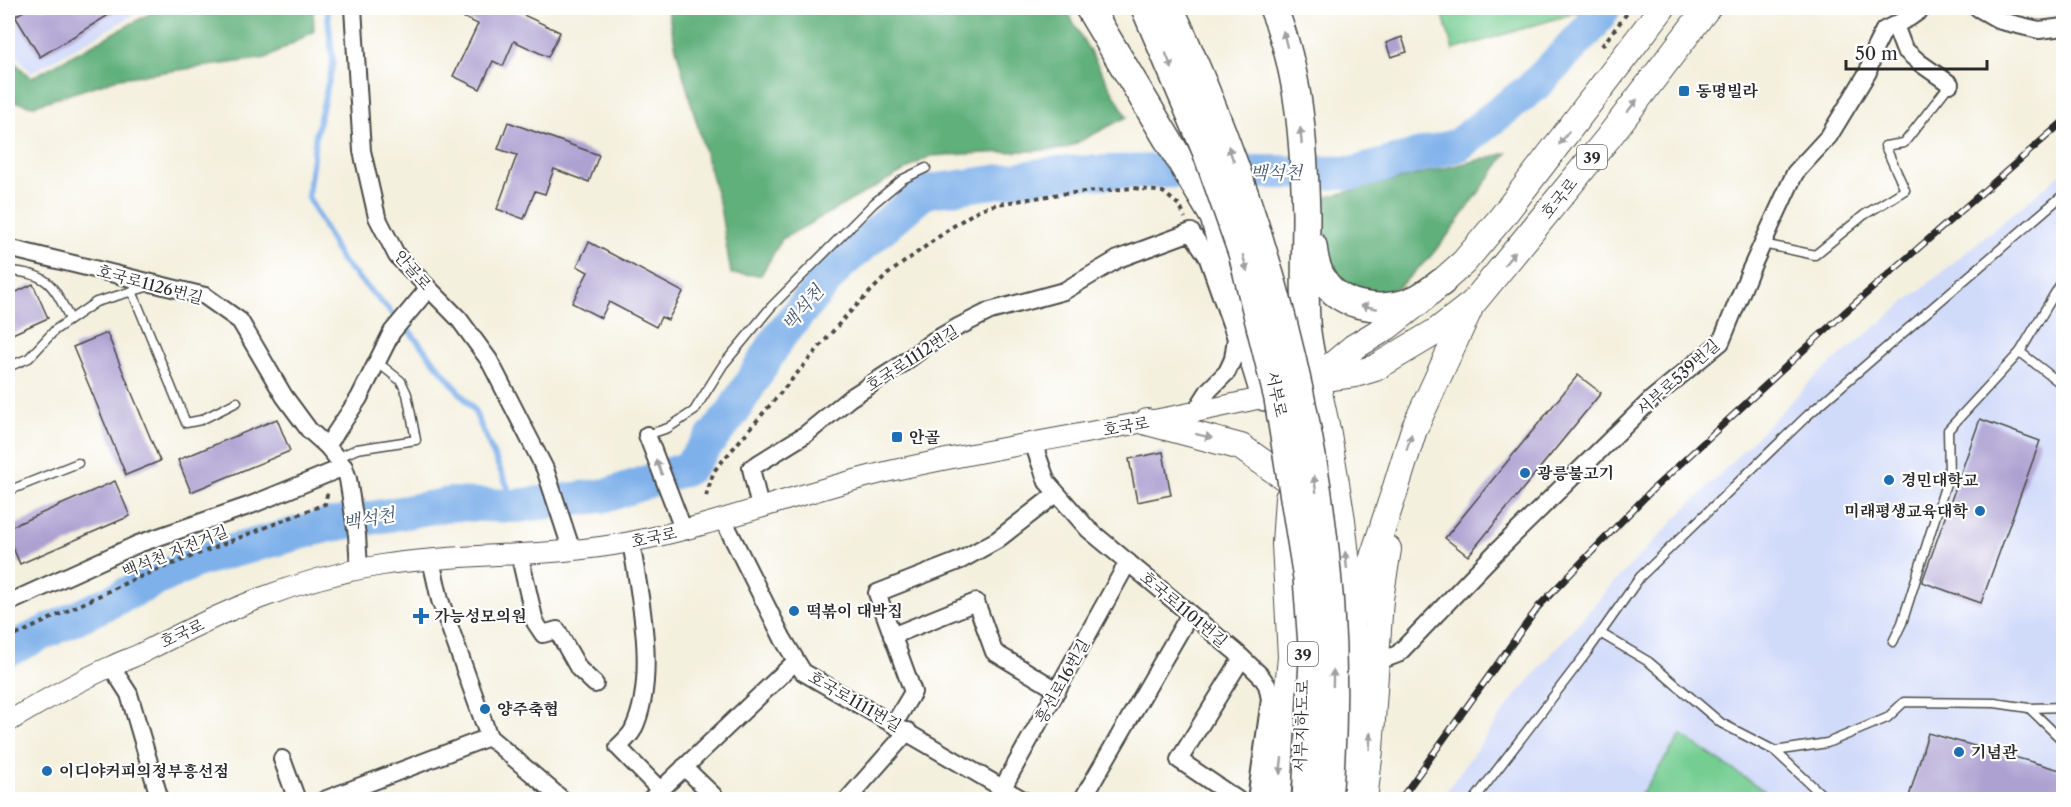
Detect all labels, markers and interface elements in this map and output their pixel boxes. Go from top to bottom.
one-way arrow [1279,30,1289,48]
scale bar [1846,33,1987,71]
text: 50 m [1855,43,1898,65]
one-way arrow [1165,52,1174,70]
place label: 동명빌라 [1696,81,1758,101]
marker: 동명빌라 [1677,84,1691,98]
one-way arrow [1626,99,1638,114]
one-way arrow [1296,126,1306,145]
one-way arrow [1558,130,1570,145]
one-way arrow [1225,145,1235,163]
road number: 39 [1577,145,1607,169]
water label: 백석천 [1250,162,1304,184]
street label: 호국로 [1537,173,1582,222]
street label: 안골로 [390,246,436,294]
one-way arrow [1503,250,1516,266]
one-way arrow [1240,254,1250,272]
street label: 호국로1126번길 [95,260,205,308]
water label: 백석천 [778,280,829,335]
one-way arrow [1359,302,1378,311]
street label: 호국로1112번길 [862,321,962,395]
street label: 서부로539번길 [1633,335,1723,419]
street label: 서부로 [1262,369,1292,419]
street label: 호국로 [1101,412,1151,440]
place label: 안골 [909,427,940,447]
marker: 안골 [890,430,904,444]
one-way arrow [1195,431,1213,441]
one-way arrow [1405,433,1414,451]
one-way arrow [654,458,664,476]
place label: 광릉불고기 [1537,463,1614,483]
marker: 광릉불고기 [1518,466,1532,480]
place label: 경민대학교 [1901,470,1979,490]
marker: 경민대학교 [1882,473,1896,487]
one-way arrow [1311,475,1320,494]
place label: 미래평생교육대학 [1844,501,1969,521]
water label: 백석천 [341,503,398,534]
marker: 미래평생교육대학 [1973,504,1987,518]
street label: 백석천 자전거길 [119,521,231,581]
street label: 호국로 [629,522,679,552]
one-way arrow [1341,550,1351,569]
street label: 호국로1101번길 [1136,567,1232,651]
place label: 떡볶이 대박집 [806,601,903,621]
marker: 떡볶이 대박집 [787,604,801,618]
place label: 가능성모의원 [434,606,527,626]
marker: 가능성모의원 [412,607,430,625]
street label: 호국로 [157,614,208,652]
street label: 흥선로16번길 [1031,635,1093,727]
road number: 39 [1288,642,1318,666]
street label: 호국로1111번길 [805,666,905,736]
one-way arrow [1328,669,1338,688]
street label: 서부지하도로 [1289,679,1313,773]
place label: 양주축협 [497,699,559,719]
marker: 양주축협 [478,702,492,716]
one-way arrow [1365,732,1375,751]
place label: 기념관 [1971,742,2018,762]
marker: 기념관 [1952,745,1966,759]
one-way arrow [1277,756,1286,775]
place label: 이디야커피의정부흥선점 [59,761,229,781]
marker: 이디야커피의정부흥선점 [40,764,54,778]

